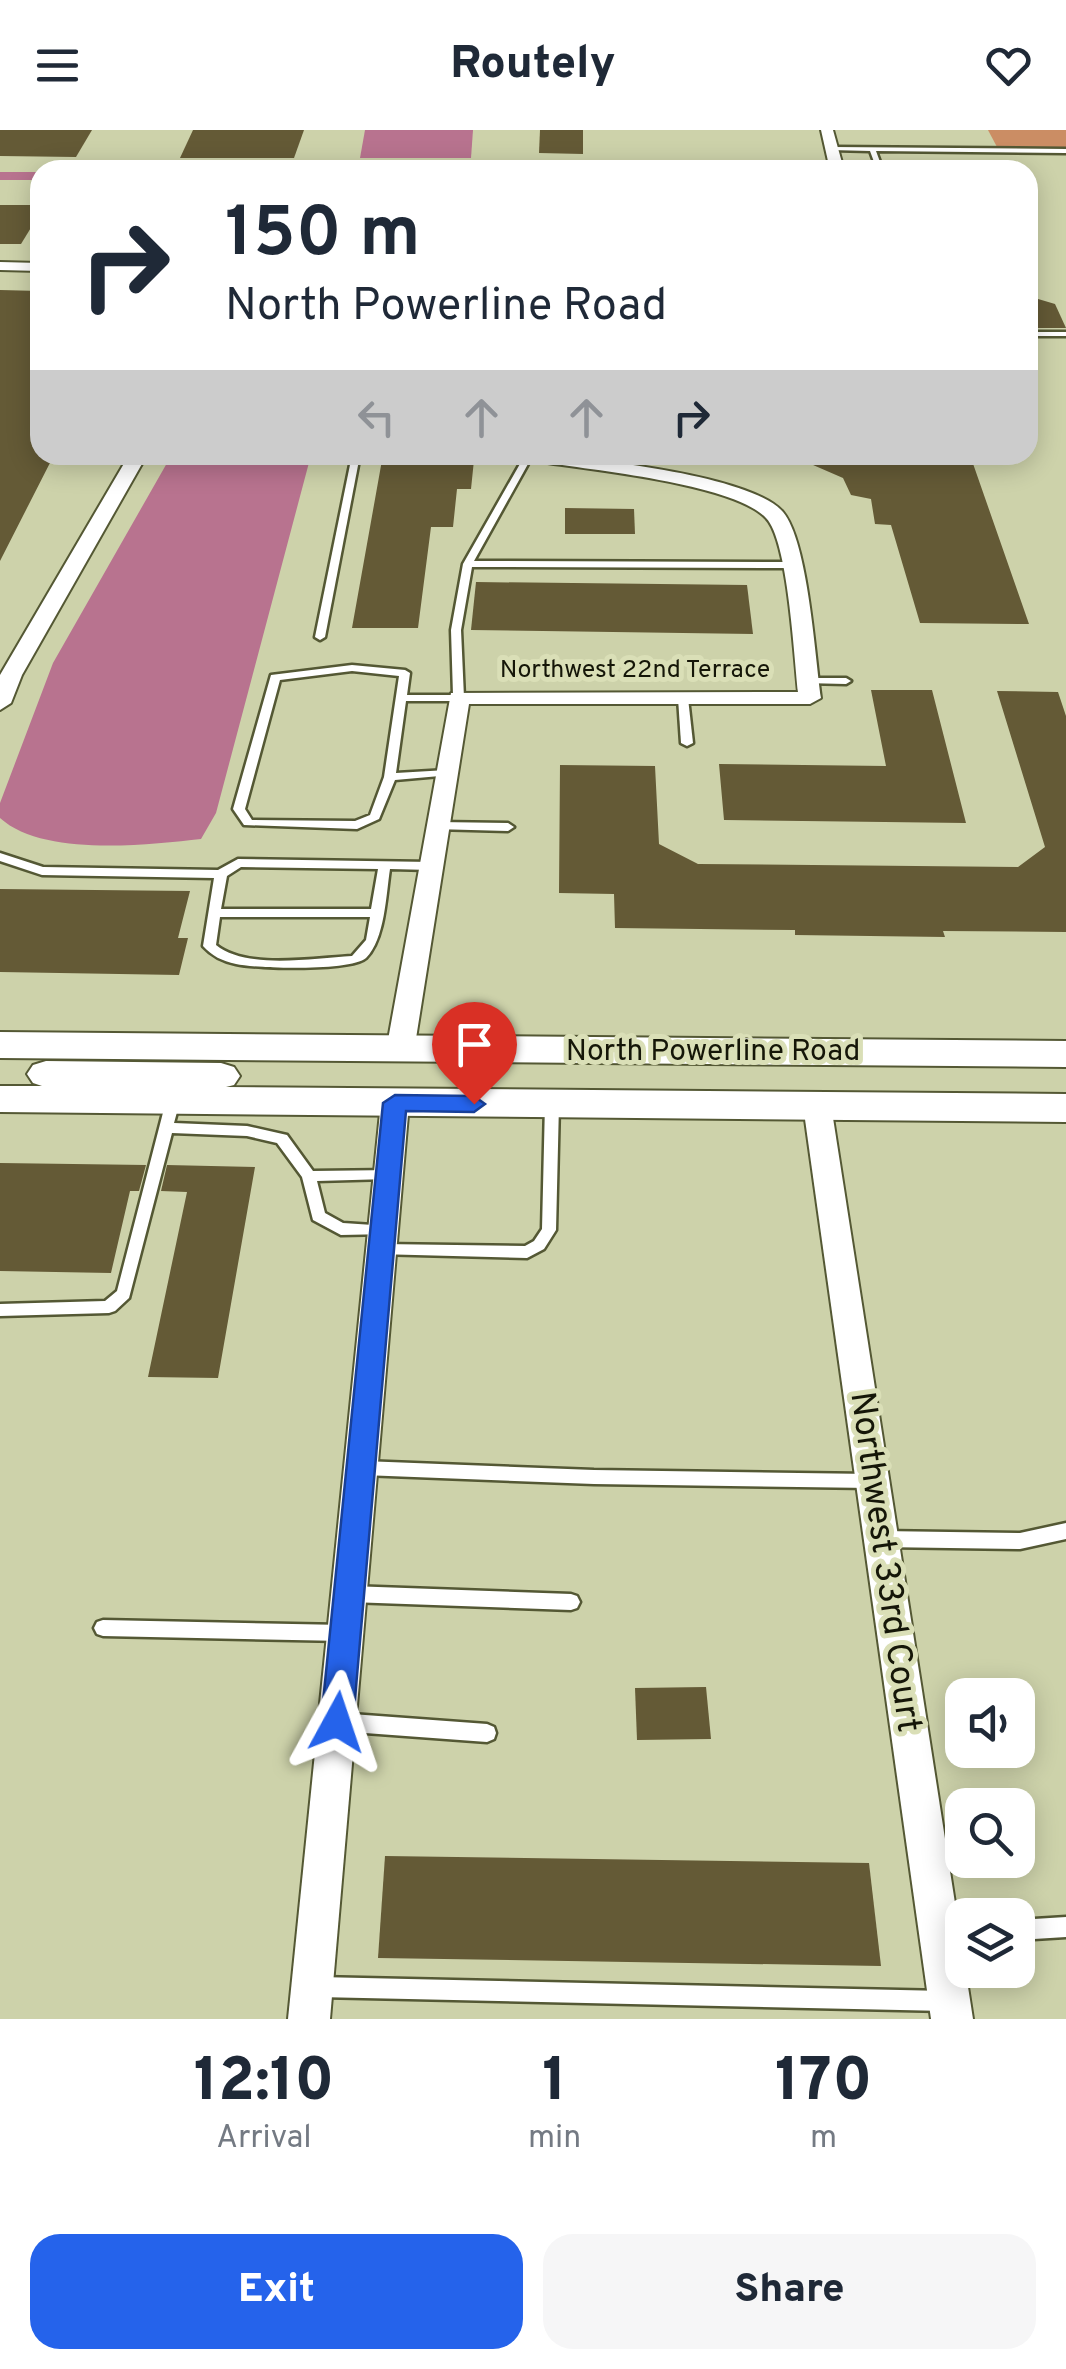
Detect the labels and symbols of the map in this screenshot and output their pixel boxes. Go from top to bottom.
street label: Northwest 22nd Terrace [500,655,770,687]
pin [432,1002,517,1105]
street label: North Powerline Road [566,1034,860,1071]
street label: Northwest 33rd Court [838,1389,930,1735]
position arrow [285,1670,389,1774]

